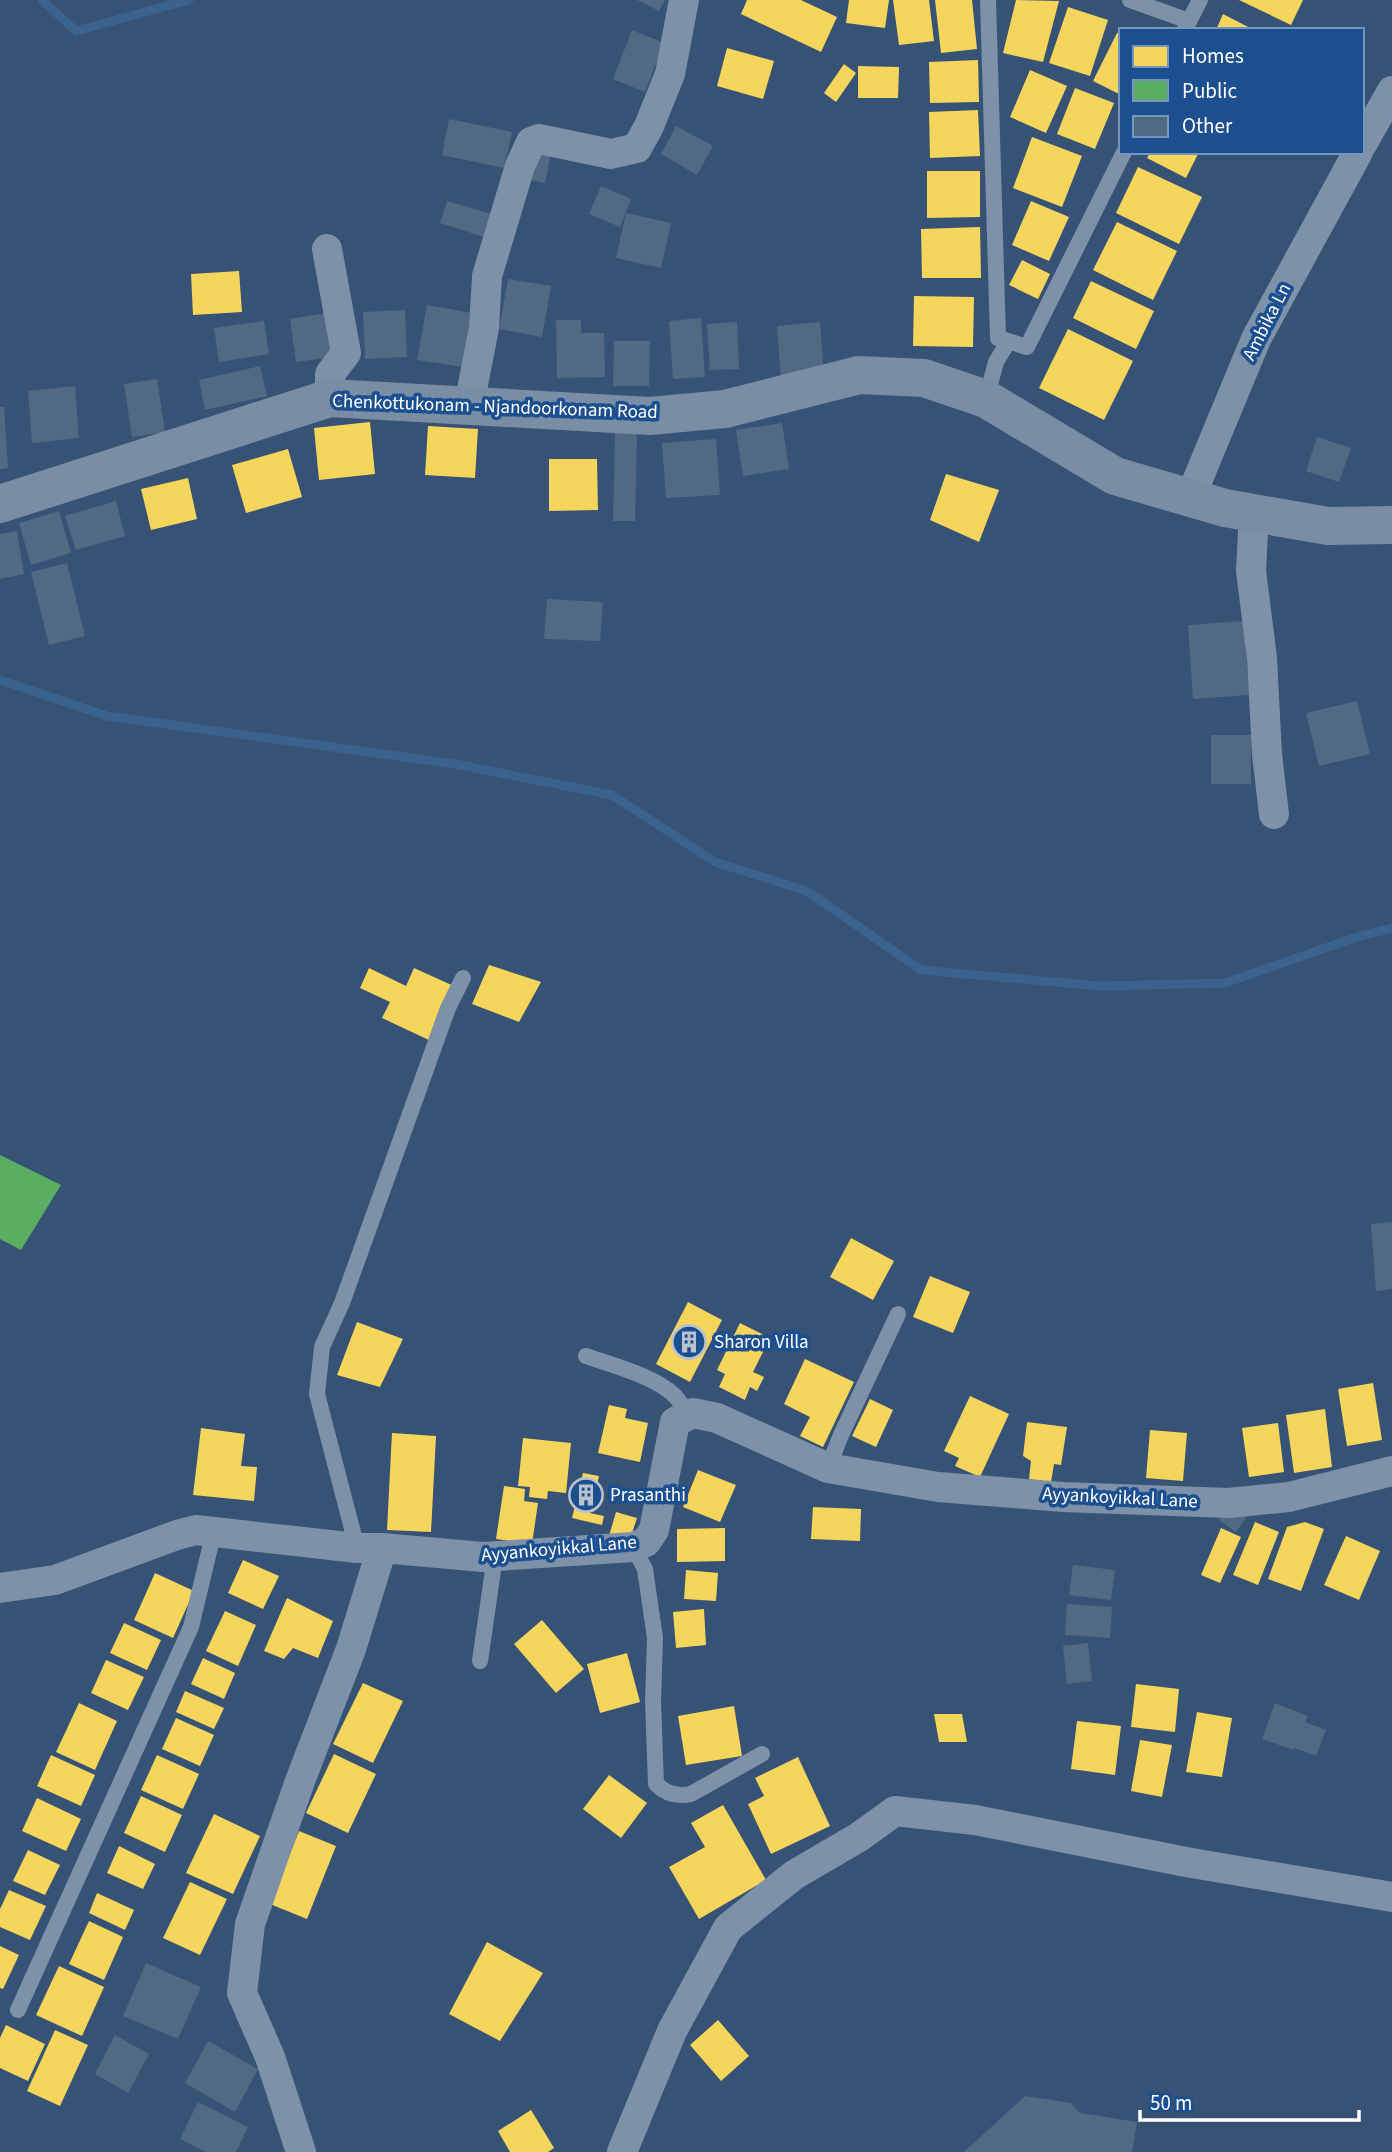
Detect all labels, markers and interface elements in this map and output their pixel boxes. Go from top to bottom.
legend [1119,28,1364,154]
text: Homes [1182,41,1244,71]
text: Public [1182,76,1237,106]
text: Other [1182,111,1233,141]
street label: Ambika Ln [1236,279,1298,365]
street label: Chenkottukonam - Njandoorkonam Road [332,388,658,426]
building icon: Sharon Villa [670,1323,708,1361]
place label: Sharon Villa [714,1329,809,1356]
building icon: Prasanthi [567,1476,605,1514]
street label: Ayyankoyikkal Lane [1041,1480,1199,1516]
place label: Prasanthi [610,1482,686,1509]
street label: Ayyankoyikkal Lane [480,1529,638,1569]
scale bar [1140,2078,1359,2122]
text: 50 m [1150,2088,1192,2118]

